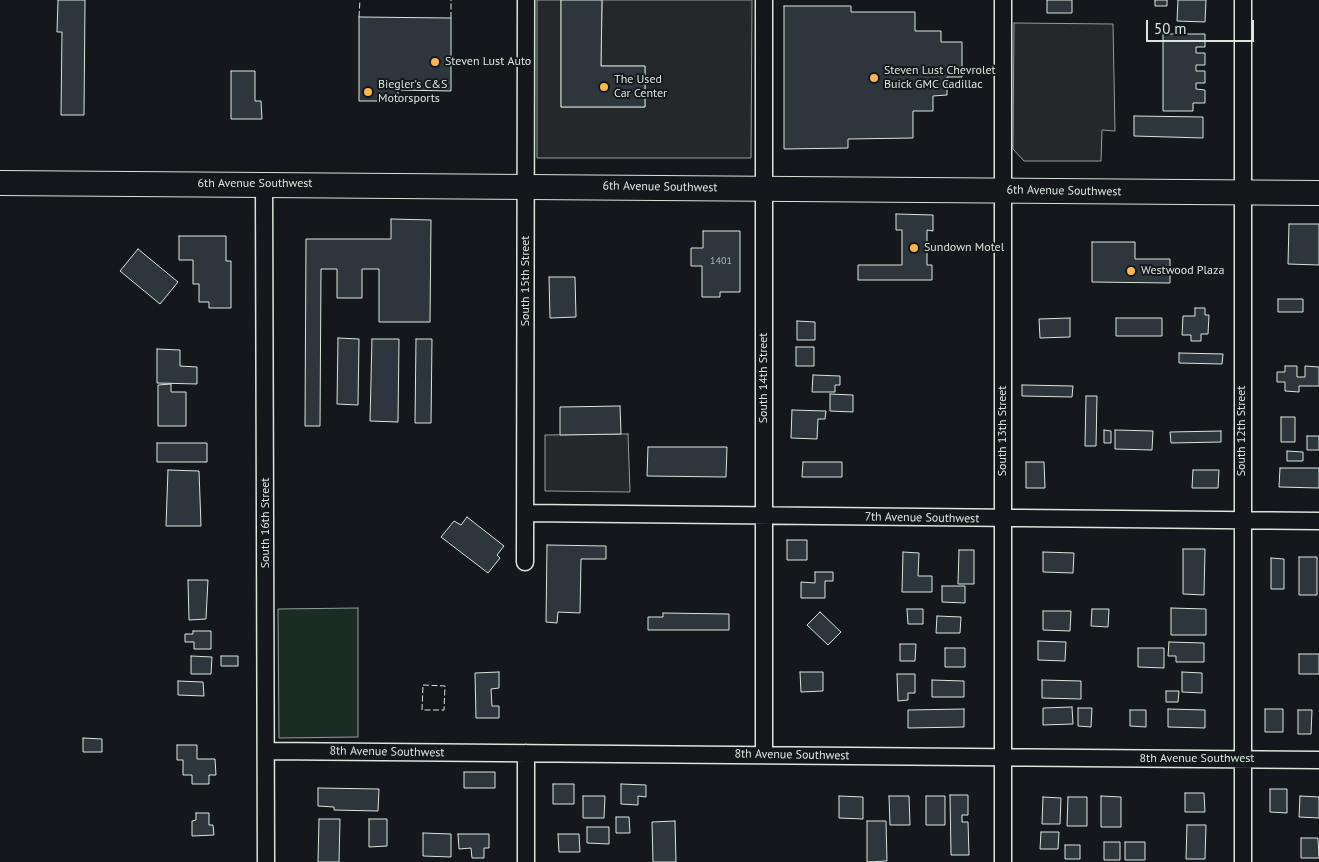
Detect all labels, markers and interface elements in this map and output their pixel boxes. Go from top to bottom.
scale bar [1149,10,1256,42]
text: 50 m [1154,19,1187,38]
place label: Steven Lust Auto [445,55,531,69]
marker: Steven Lust Auto [429,56,441,68]
place label: Steven Lust Chevrolet Buick GMC Cadillac [884,64,996,92]
marker: Steven Lust Chevrolet Buick GMC Cadillac [868,72,880,84]
place label: The Used Car Center [614,73,667,101]
place label: Biegler's C&S Motorsports [378,78,447,106]
marker: The Used Car Center [598,81,610,93]
marker: Biegler's C&S Motorsports [362,86,374,98]
street label: 6th Avenue Southwest [198,177,312,191]
street label: 6th Avenue Southwest [602,179,718,195]
street label: 6th Avenue Southwest [1006,183,1122,199]
street label: South 15th Street [519,236,533,326]
place label: Sundown Motel [924,241,1004,255]
marker: Sundown Motel [908,242,920,254]
house number: 1401 [710,255,732,267]
place label: Westwood Plaza [1141,264,1224,278]
marker: Westwood Plaza [1125,265,1137,277]
street label: South 14th Street [757,333,771,423]
street label: South 13th Street [996,386,1010,476]
street label: South 12th Street [1235,386,1249,476]
street label: South 16th Street [259,478,273,568]
street label: 7th Avenue Southwest [865,510,979,526]
street label: 8th Avenue Southwest [329,744,445,760]
street label: 8th Avenue Southwest [734,747,850,763]
street label: 8th Avenue Southwest [1140,752,1254,766]

